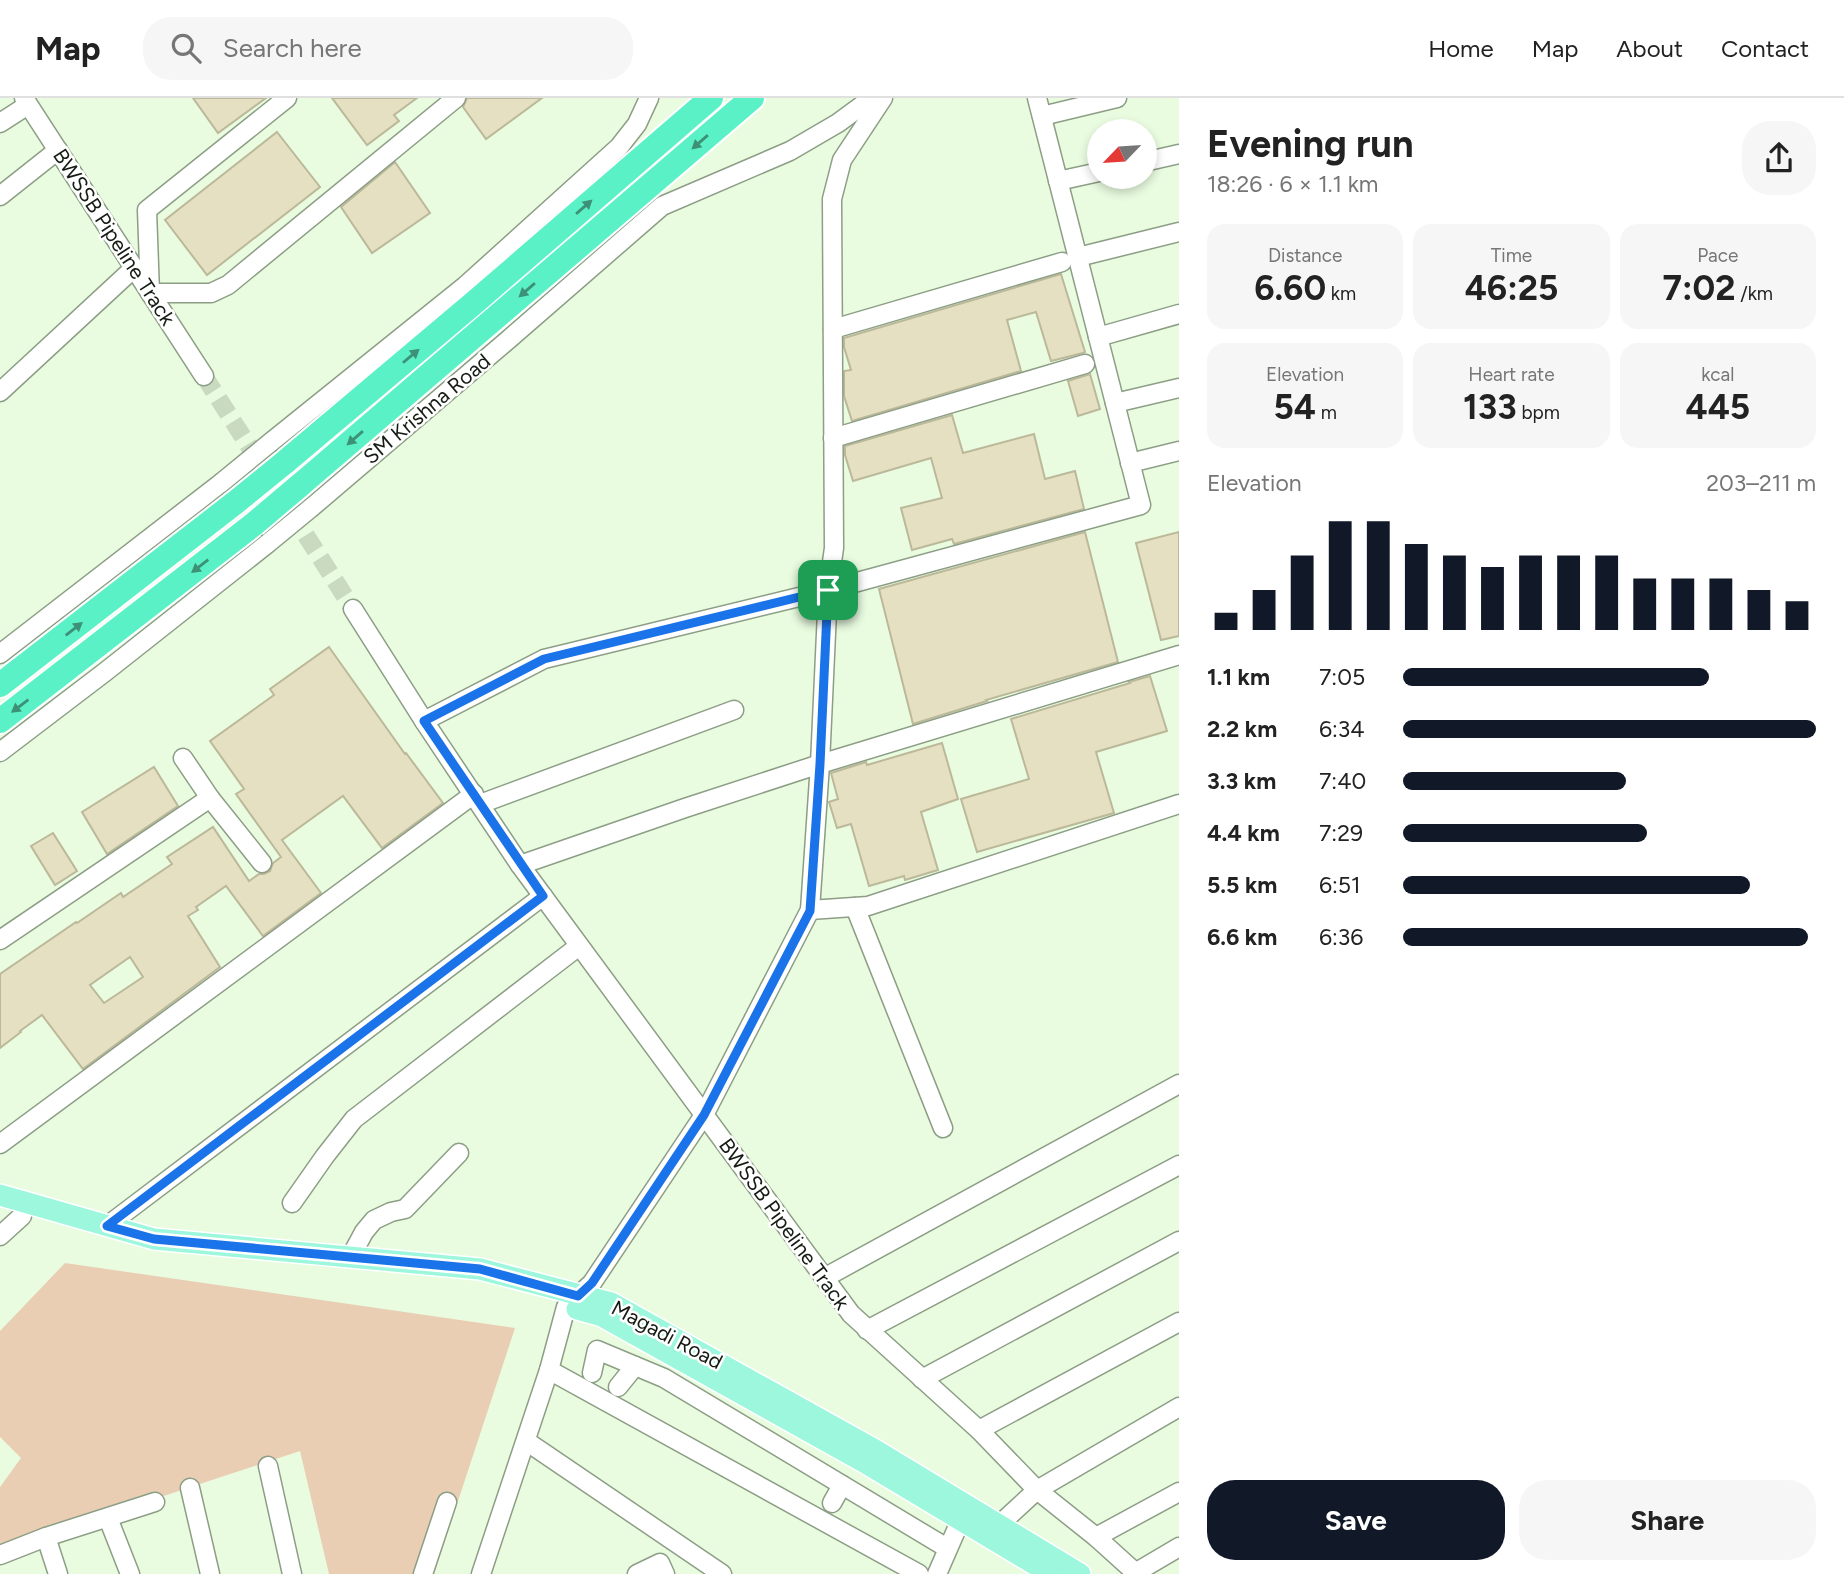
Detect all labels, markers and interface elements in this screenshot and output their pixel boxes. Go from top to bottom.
search box [143,17,633,80]
text: Map [35,29,101,68]
icon: search [167,29,205,67]
text: Search here [223,32,362,64]
text: Home [1428,34,1494,63]
text: Map [1532,34,1578,63]
text: About [1616,34,1683,63]
text: Contact [1721,34,1809,63]
north arrow [1087,119,1157,189]
map controls [1087,119,1157,189]
text: Evening run [1207,121,1414,167]
button: share [1742,121,1816,195]
one-way arrow [692,134,709,149]
street label: BWSSB Pipeline Track [48,144,181,330]
text: 18:26 · 6 × 1.1 km [1207,170,1378,198]
one-way arrow [575,199,593,215]
text: Distance [1268,244,1342,267]
text: Time [1491,244,1532,267]
text: Pace [1697,244,1738,267]
text: 6.60 [1254,267,1326,309]
text: 46:25 [1465,267,1558,309]
text: 7:02 [1663,267,1736,309]
one-way arrow [519,282,536,297]
text: km [1326,282,1356,305]
text: /km [1736,282,1773,305]
street label: SM Krishna Road [358,348,495,469]
one-way arrow [402,348,420,363]
text: Elevation [1266,363,1344,386]
text: Heart rate [1468,363,1555,386]
text: kcal [1701,363,1734,386]
text: 54 [1273,386,1316,428]
text: 133 [1463,386,1517,428]
text: 445 [1685,386,1750,428]
text: m [1316,401,1337,424]
text: bpm [1517,401,1560,424]
one-way arrow [346,430,364,446]
text: Elevation [1207,469,1302,497]
text: 203–211 m [1706,469,1816,497]
one-way arrow [191,559,209,573]
pin [798,560,858,620]
icon: arrive [809,571,847,609]
one-way arrow [64,621,82,636]
text: 1.1 km [1207,663,1270,691]
text: 7:05 [1319,663,1365,691]
one-way arrow [11,698,29,712]
text: 2.2 km [1207,715,1277,743]
text: 6:34 [1319,715,1365,743]
text: 3.3 km [1207,767,1276,795]
text: 7:40 [1319,767,1366,795]
text: 4.4 km [1207,819,1280,847]
text: 7:29 [1319,819,1363,847]
text: 5.5 km [1207,871,1277,899]
text: 6:51 [1319,871,1361,899]
text: 6.6 km [1207,923,1277,951]
text: 6:36 [1319,923,1363,951]
street label: BWSSB Pipeline Track [714,1133,855,1315]
street label: Magadi Road [607,1295,727,1374]
button: Save [1207,1480,1505,1560]
button: Share [1519,1480,1816,1560]

